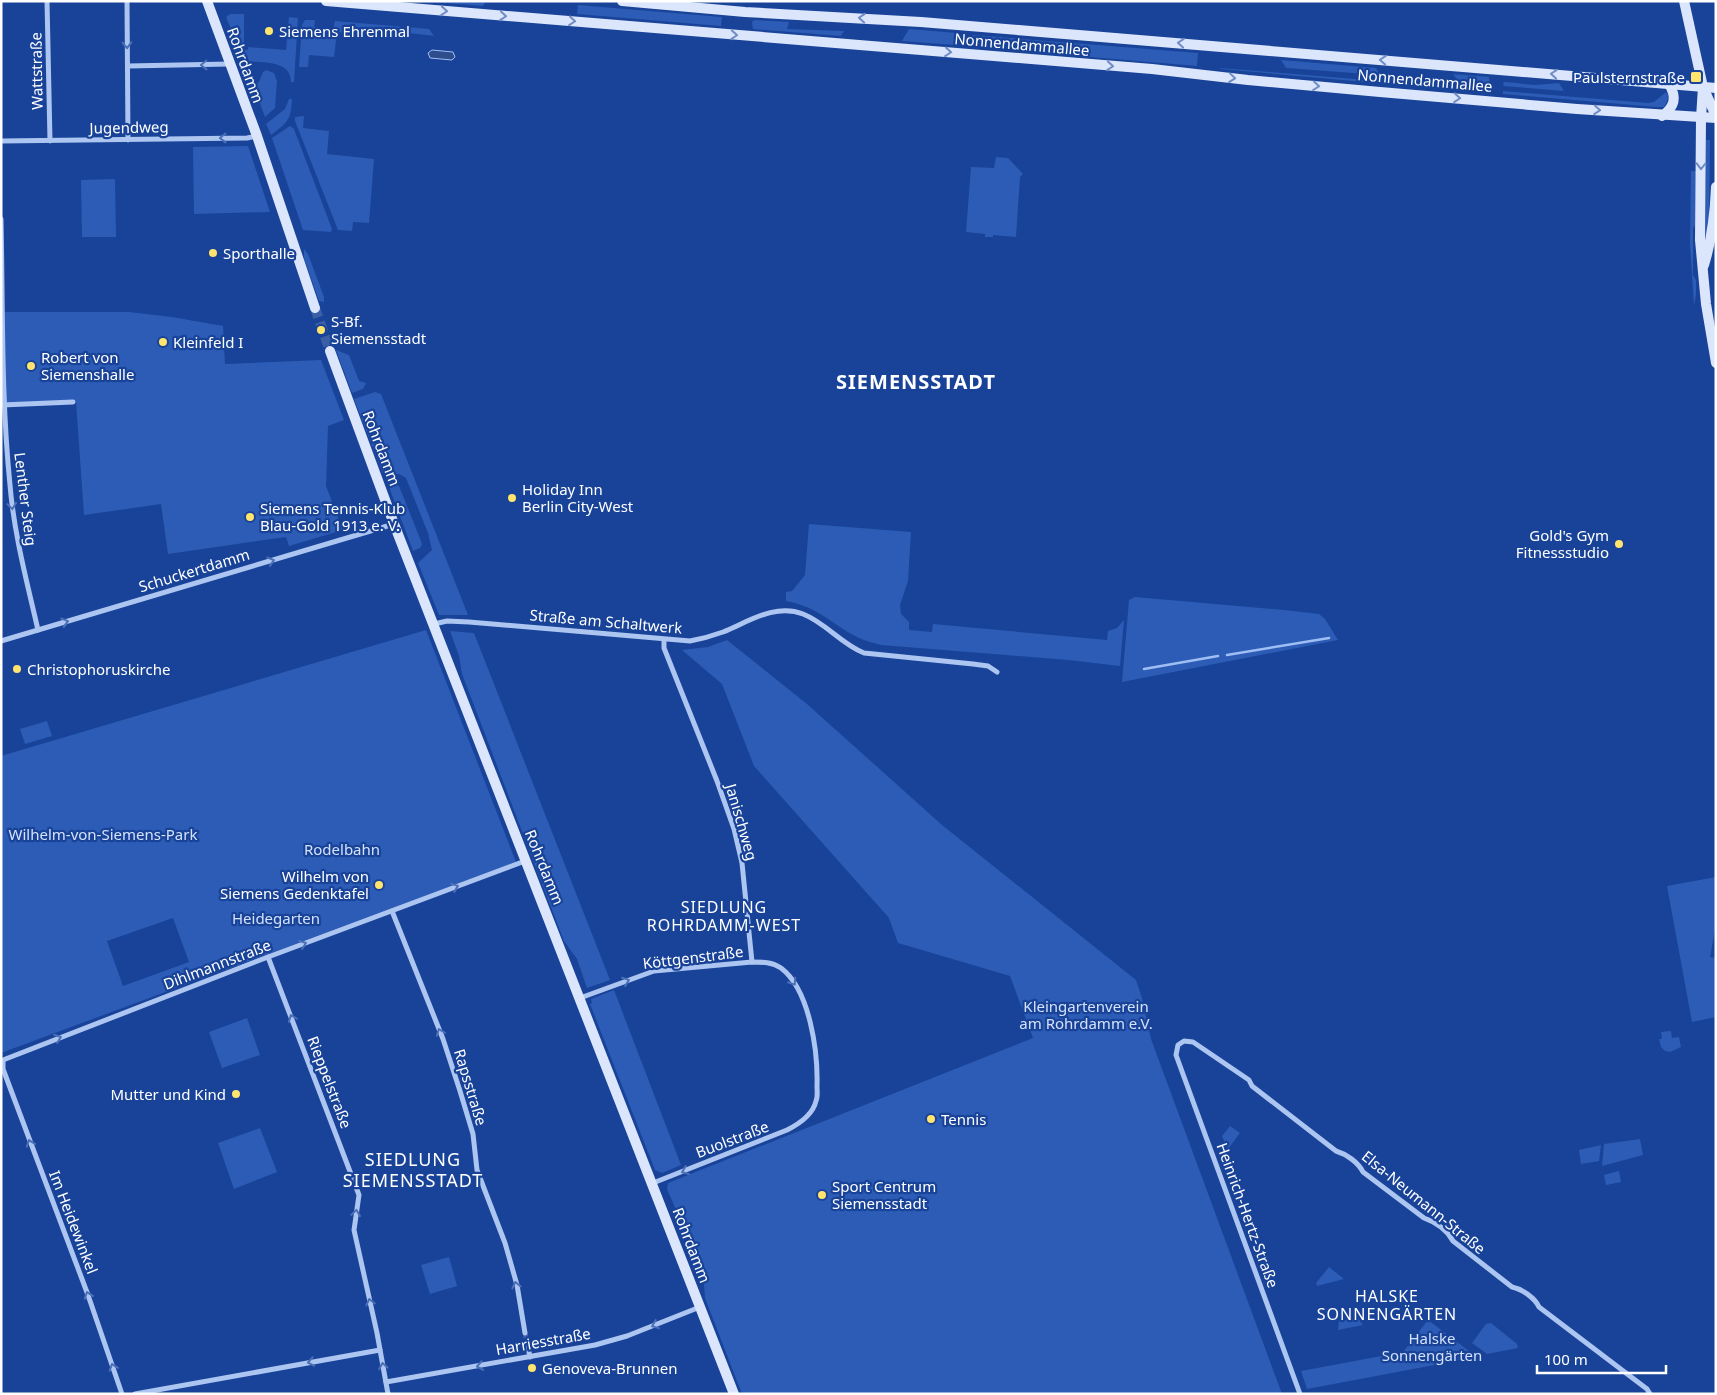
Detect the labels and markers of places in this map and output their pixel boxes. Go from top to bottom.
place label: Siemens Ehrenmal [279,21,410,41]
marker: Siemens Ehrenmal [263,25,275,37]
place label: Paulsternstraße [1573,67,1685,87]
marker: Paulsternstraße [1689,70,1703,84]
place label: Sporthalle [223,243,295,263]
marker: Sporthalle [207,247,219,259]
place label: S-Bf. Siemensstadt [331,311,427,348]
marker: S-Bf. Siemensstadt [315,324,327,336]
place label: Kleinfeld I [173,332,243,352]
marker: Kleinfeld I [157,336,169,348]
place label: Robert von Siemenshalle [41,347,134,384]
marker: Robert von Siemenshalle [25,360,37,372]
place label: Holiday Inn Berlin City-West [522,479,634,516]
marker: Holiday Inn Berlin City-West [506,492,518,504]
place label: Siemens Tennis-Klub Blau-Gold 1913 e. V. [260,498,405,535]
marker: Siemens Tennis-Klub Blau-Gold 1913 e. V. [244,511,256,523]
place label: Gold's Gym Fitnessstudio [1516,525,1609,562]
marker: Gold's Gym Fitnessstudio [1613,538,1625,550]
place label: Christophoruskirche [27,659,170,679]
marker: Christophoruskirche [11,663,23,675]
place label: Wilhelm von Siemens Gedenktafel [220,866,369,903]
marker: Wilhelm von Siemens Gedenktafel [373,879,385,891]
place label: Mutter und Kind [110,1084,226,1104]
marker: Mutter und Kind [230,1088,242,1100]
place label: Tennis [941,1109,986,1129]
marker: Tennis [925,1113,937,1125]
place label: Sport Centrum Siemensstadt [832,1176,936,1213]
marker: Sport Centrum Siemensstadt [816,1189,828,1201]
place label: Genoveva-Brunnen [542,1358,678,1378]
marker: Genoveva-Brunnen [526,1362,538,1374]

